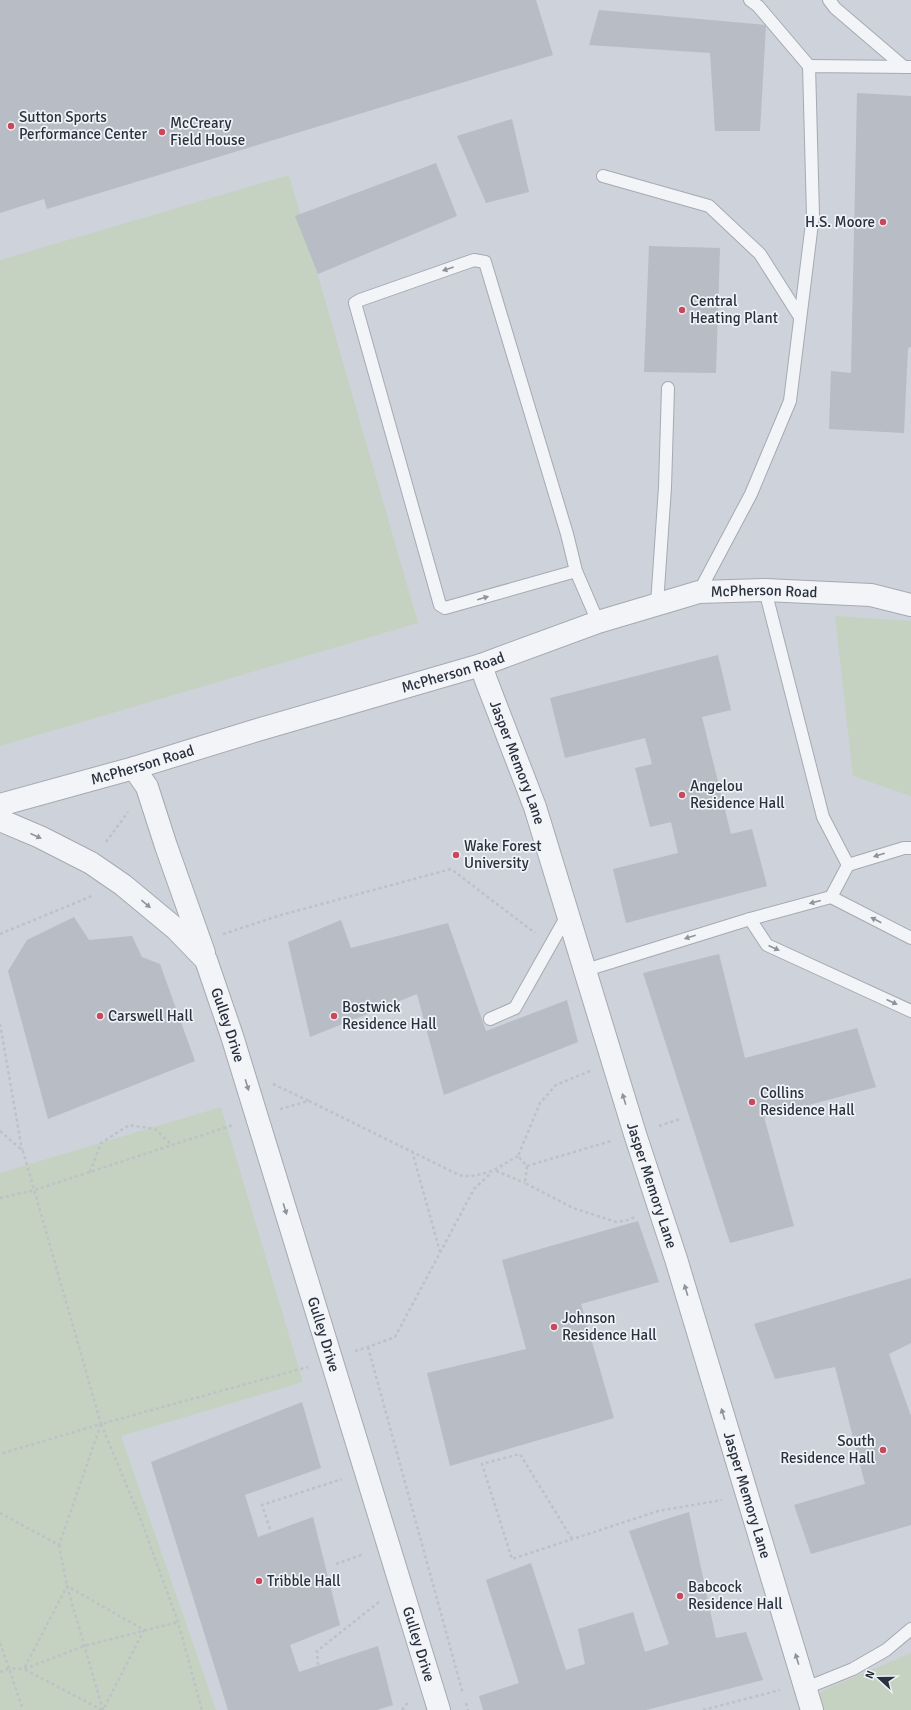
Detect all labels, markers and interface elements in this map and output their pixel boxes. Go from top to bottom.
place label: Sutton Sports Performance Center [19,108,148,143]
place label: McCreary Field House [170,114,245,149]
marker: Sutton Sports Performance Center [6,121,16,131]
marker: McCreary Field House [157,127,167,137]
place label: H.S. Moore [805,213,875,231]
marker: H.S. Moore [878,217,888,227]
one-way arrow [442,266,454,272]
place label: Central Heating Plant [690,292,778,327]
marker: Central Heating Plant [677,305,687,315]
street label: McPherson Road [710,581,818,601]
one-way arrow [477,595,489,601]
street label: McPherson Road [399,648,507,697]
street label: Jasper Memory Lane [486,698,549,827]
street label: McPherson Road [89,741,196,789]
place label: Angelou Residence Hall [690,777,785,812]
marker: Angelou Residence Hall [677,790,687,800]
one-way arrow [30,833,41,839]
place label: Wake Forest University [464,837,542,872]
marker: Wake Forest University [451,850,461,860]
one-way arrow [873,852,885,858]
one-way arrow [140,899,151,908]
one-way arrow [809,899,821,905]
one-way arrow [871,917,882,923]
one-way arrow [684,934,696,940]
one-way arrow [769,945,780,951]
street label: Gulley Drive [207,985,249,1064]
place label: Bostwick Residence Hall [342,998,437,1033]
one-way arrow [887,999,898,1005]
place label: Carswell Hall [108,1007,193,1025]
marker: Carswell Hall [95,1011,105,1021]
marker: Bostwick Residence Hall [329,1011,339,1021]
one-way arrow [244,1079,250,1091]
place label: Collins Residence Hall [760,1084,855,1119]
one-way arrow [621,1093,627,1105]
marker: Collins Residence Hall [747,1097,757,1107]
street label: Jasper Memory Lane [623,1120,681,1251]
one-way arrow [282,1203,288,1215]
one-way arrow [683,1283,689,1295]
street label: Gulley Drive [304,1295,344,1374]
place label: Johnson Residence Hall [562,1309,657,1344]
marker: Johnson Residence Hall [549,1322,559,1332]
one-way arrow [720,1408,726,1420]
street label: Jasper Memory Lane [720,1430,775,1561]
place label: South Residence Hall [780,1432,875,1467]
marker: South Residence Hall [878,1445,888,1455]
place label: Tribble Hall [267,1572,341,1590]
marker: Tribble Hall [254,1576,264,1586]
place label: Babcock Residence Hall [688,1578,783,1613]
marker: Babcock Residence Hall [675,1591,685,1601]
street label: Gulley Drive [399,1604,439,1684]
one-way arrow [794,1653,800,1665]
north arrow [859,1658,899,1698]
text: N [863,1669,878,1680]

